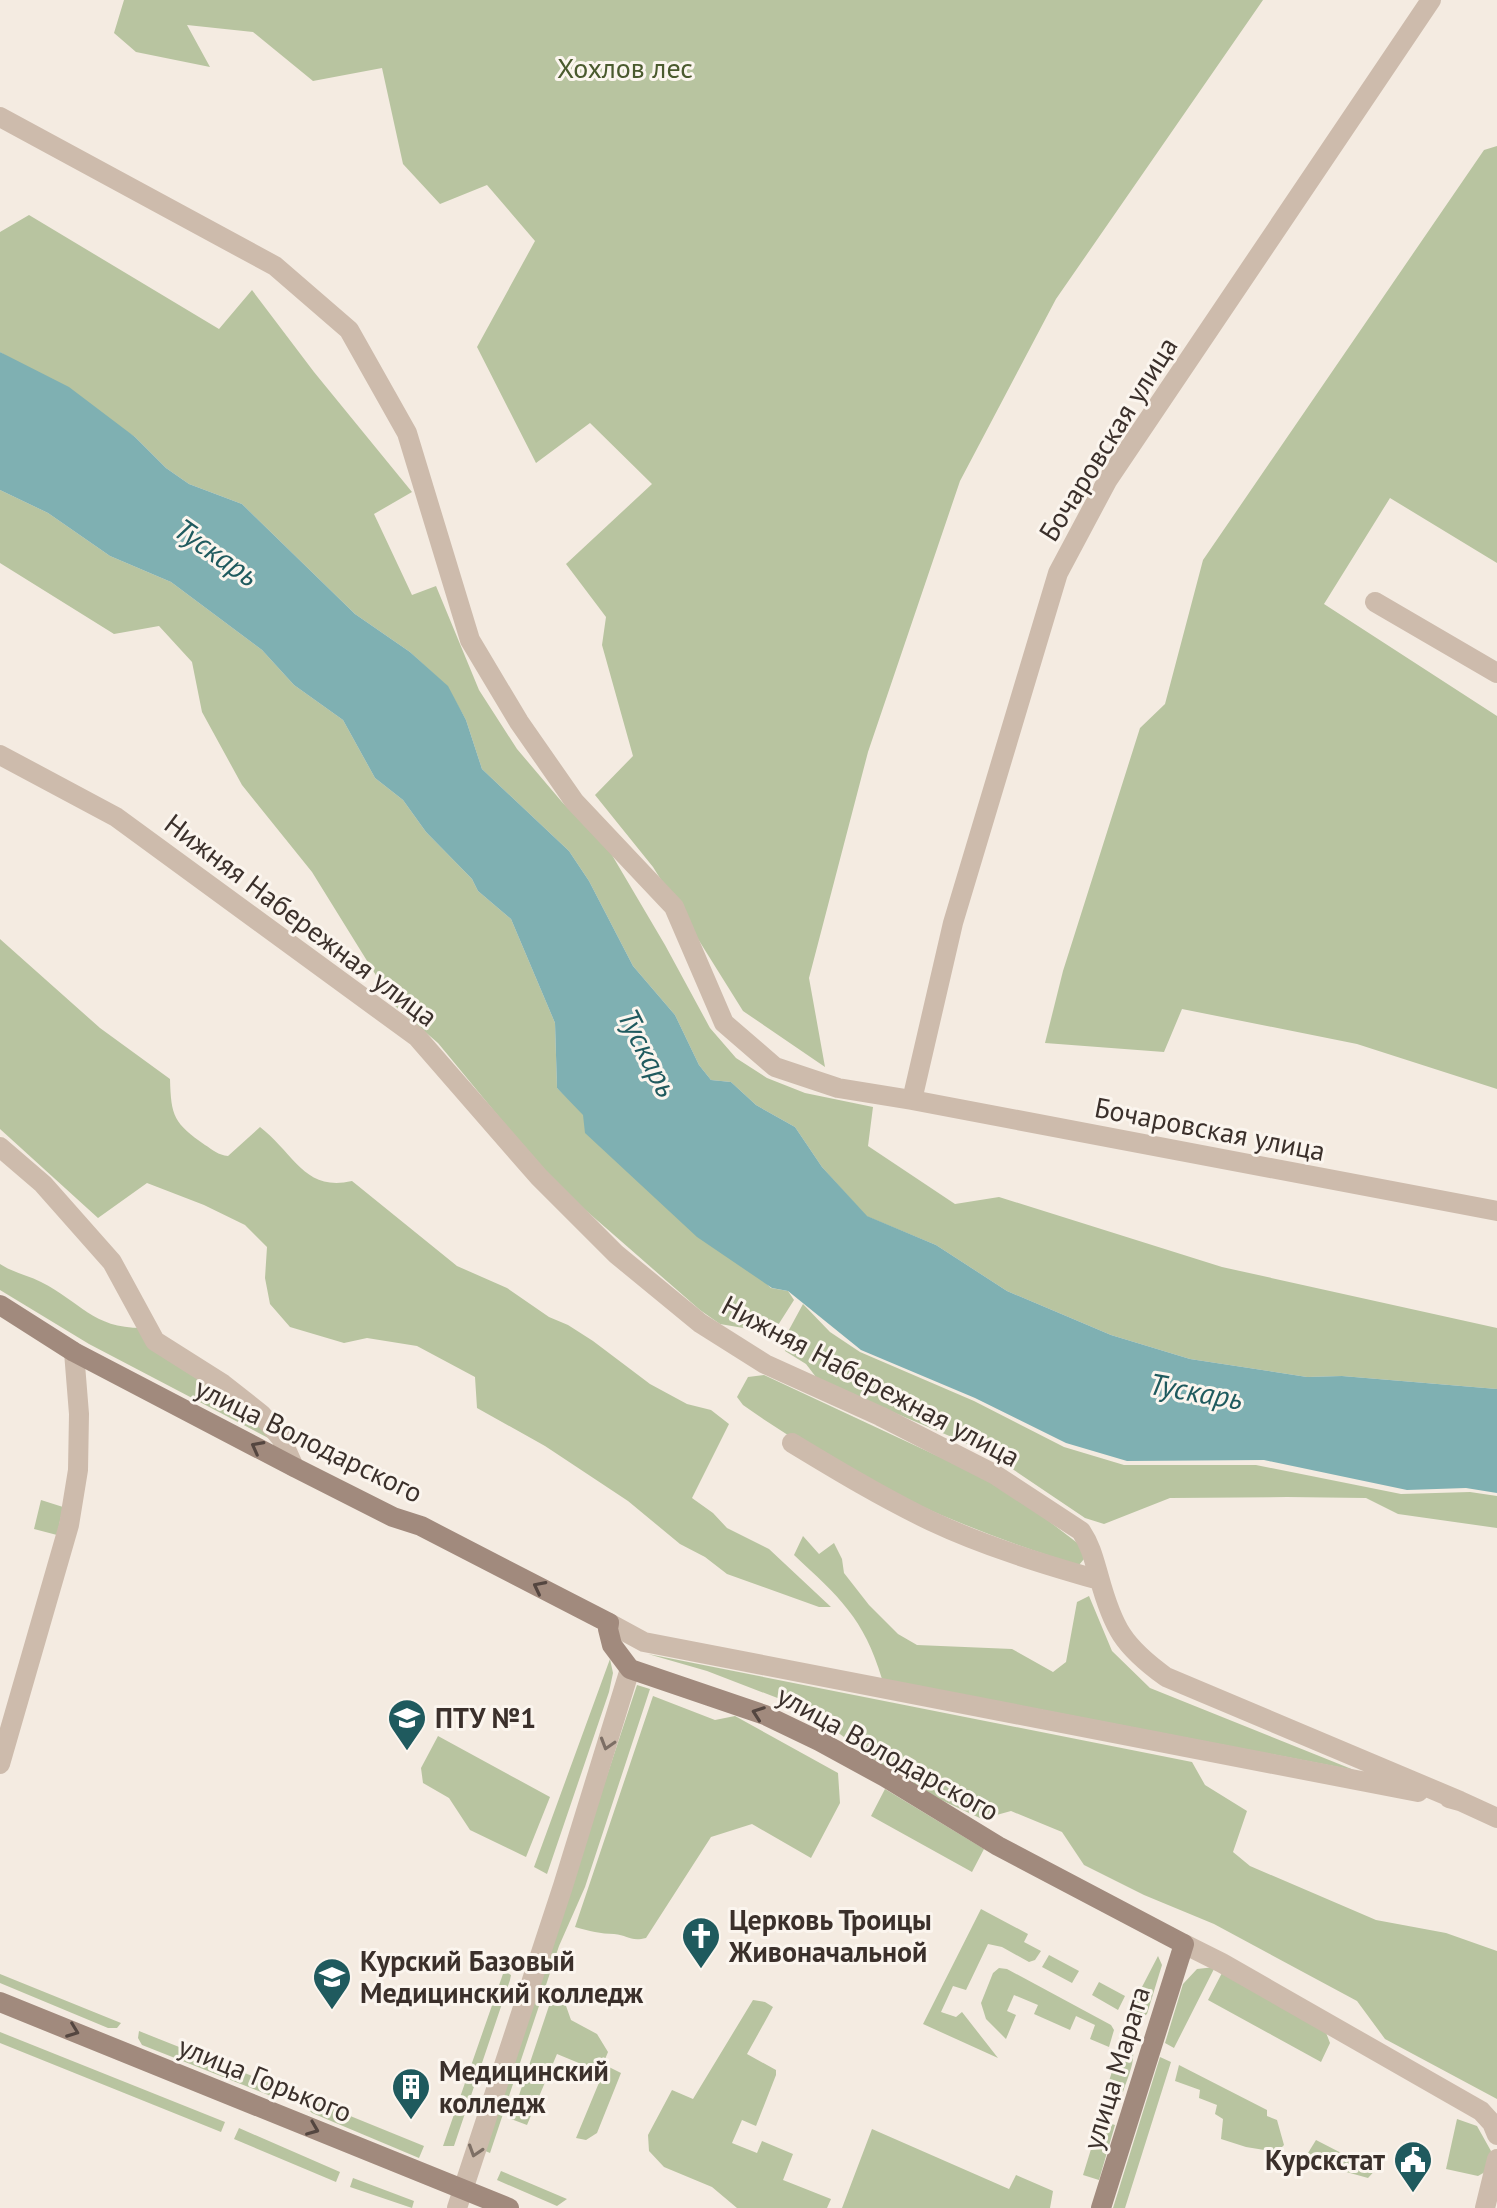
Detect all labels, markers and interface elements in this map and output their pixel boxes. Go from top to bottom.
park label: Хохлов лес [557,49,693,86]
street label: Бочаровская улица [1030,330,1185,548]
water label: Тускарь [167,509,267,595]
street label: Нижняя Набережная улица [157,805,445,1034]
water label: Тускарь [610,1001,687,1103]
street label: Бочаровская улица [1092,1088,1329,1169]
street label: Нижняя Набережная улица [716,1286,1027,1475]
water label: Тускарь [1146,1363,1246,1418]
street label: улица Володарского [189,1368,429,1511]
one-way arrow [250,1442,265,1457]
one-way arrow [533,1582,548,1597]
street label: улица Володарского [771,1676,1006,1829]
school or university icon: ПТУ №1 [386,1697,428,1752]
place label: ПТУ №1 [435,1699,536,1736]
one-way arrow [752,1706,766,1723]
one-way arrow [600,1736,616,1750]
place label: Церковь Троицы Живоначальной [728,1901,932,1970]
church icon: Церковь Троицы Живоначальной [680,1915,722,1970]
place label: Курский Базовый Медицинский колледж [360,1942,644,2011]
school or university icon: Курский Базовый Медицинский колледж [311,1956,353,2011]
street label: улица Марата [1073,1982,1158,2154]
one-way arrow [65,2021,79,2038]
street label: улица Горького [173,2027,357,2130]
place label: Медицинский колледж [439,2052,609,2121]
building icon: Медицинский колледж [390,2066,432,2121]
one-way arrow [305,2119,319,2136]
public building icon: Курскстат [1392,2139,1434,2194]
place label: Курскстат [1265,2141,1385,2178]
one-way arrow [469,2143,485,2157]

